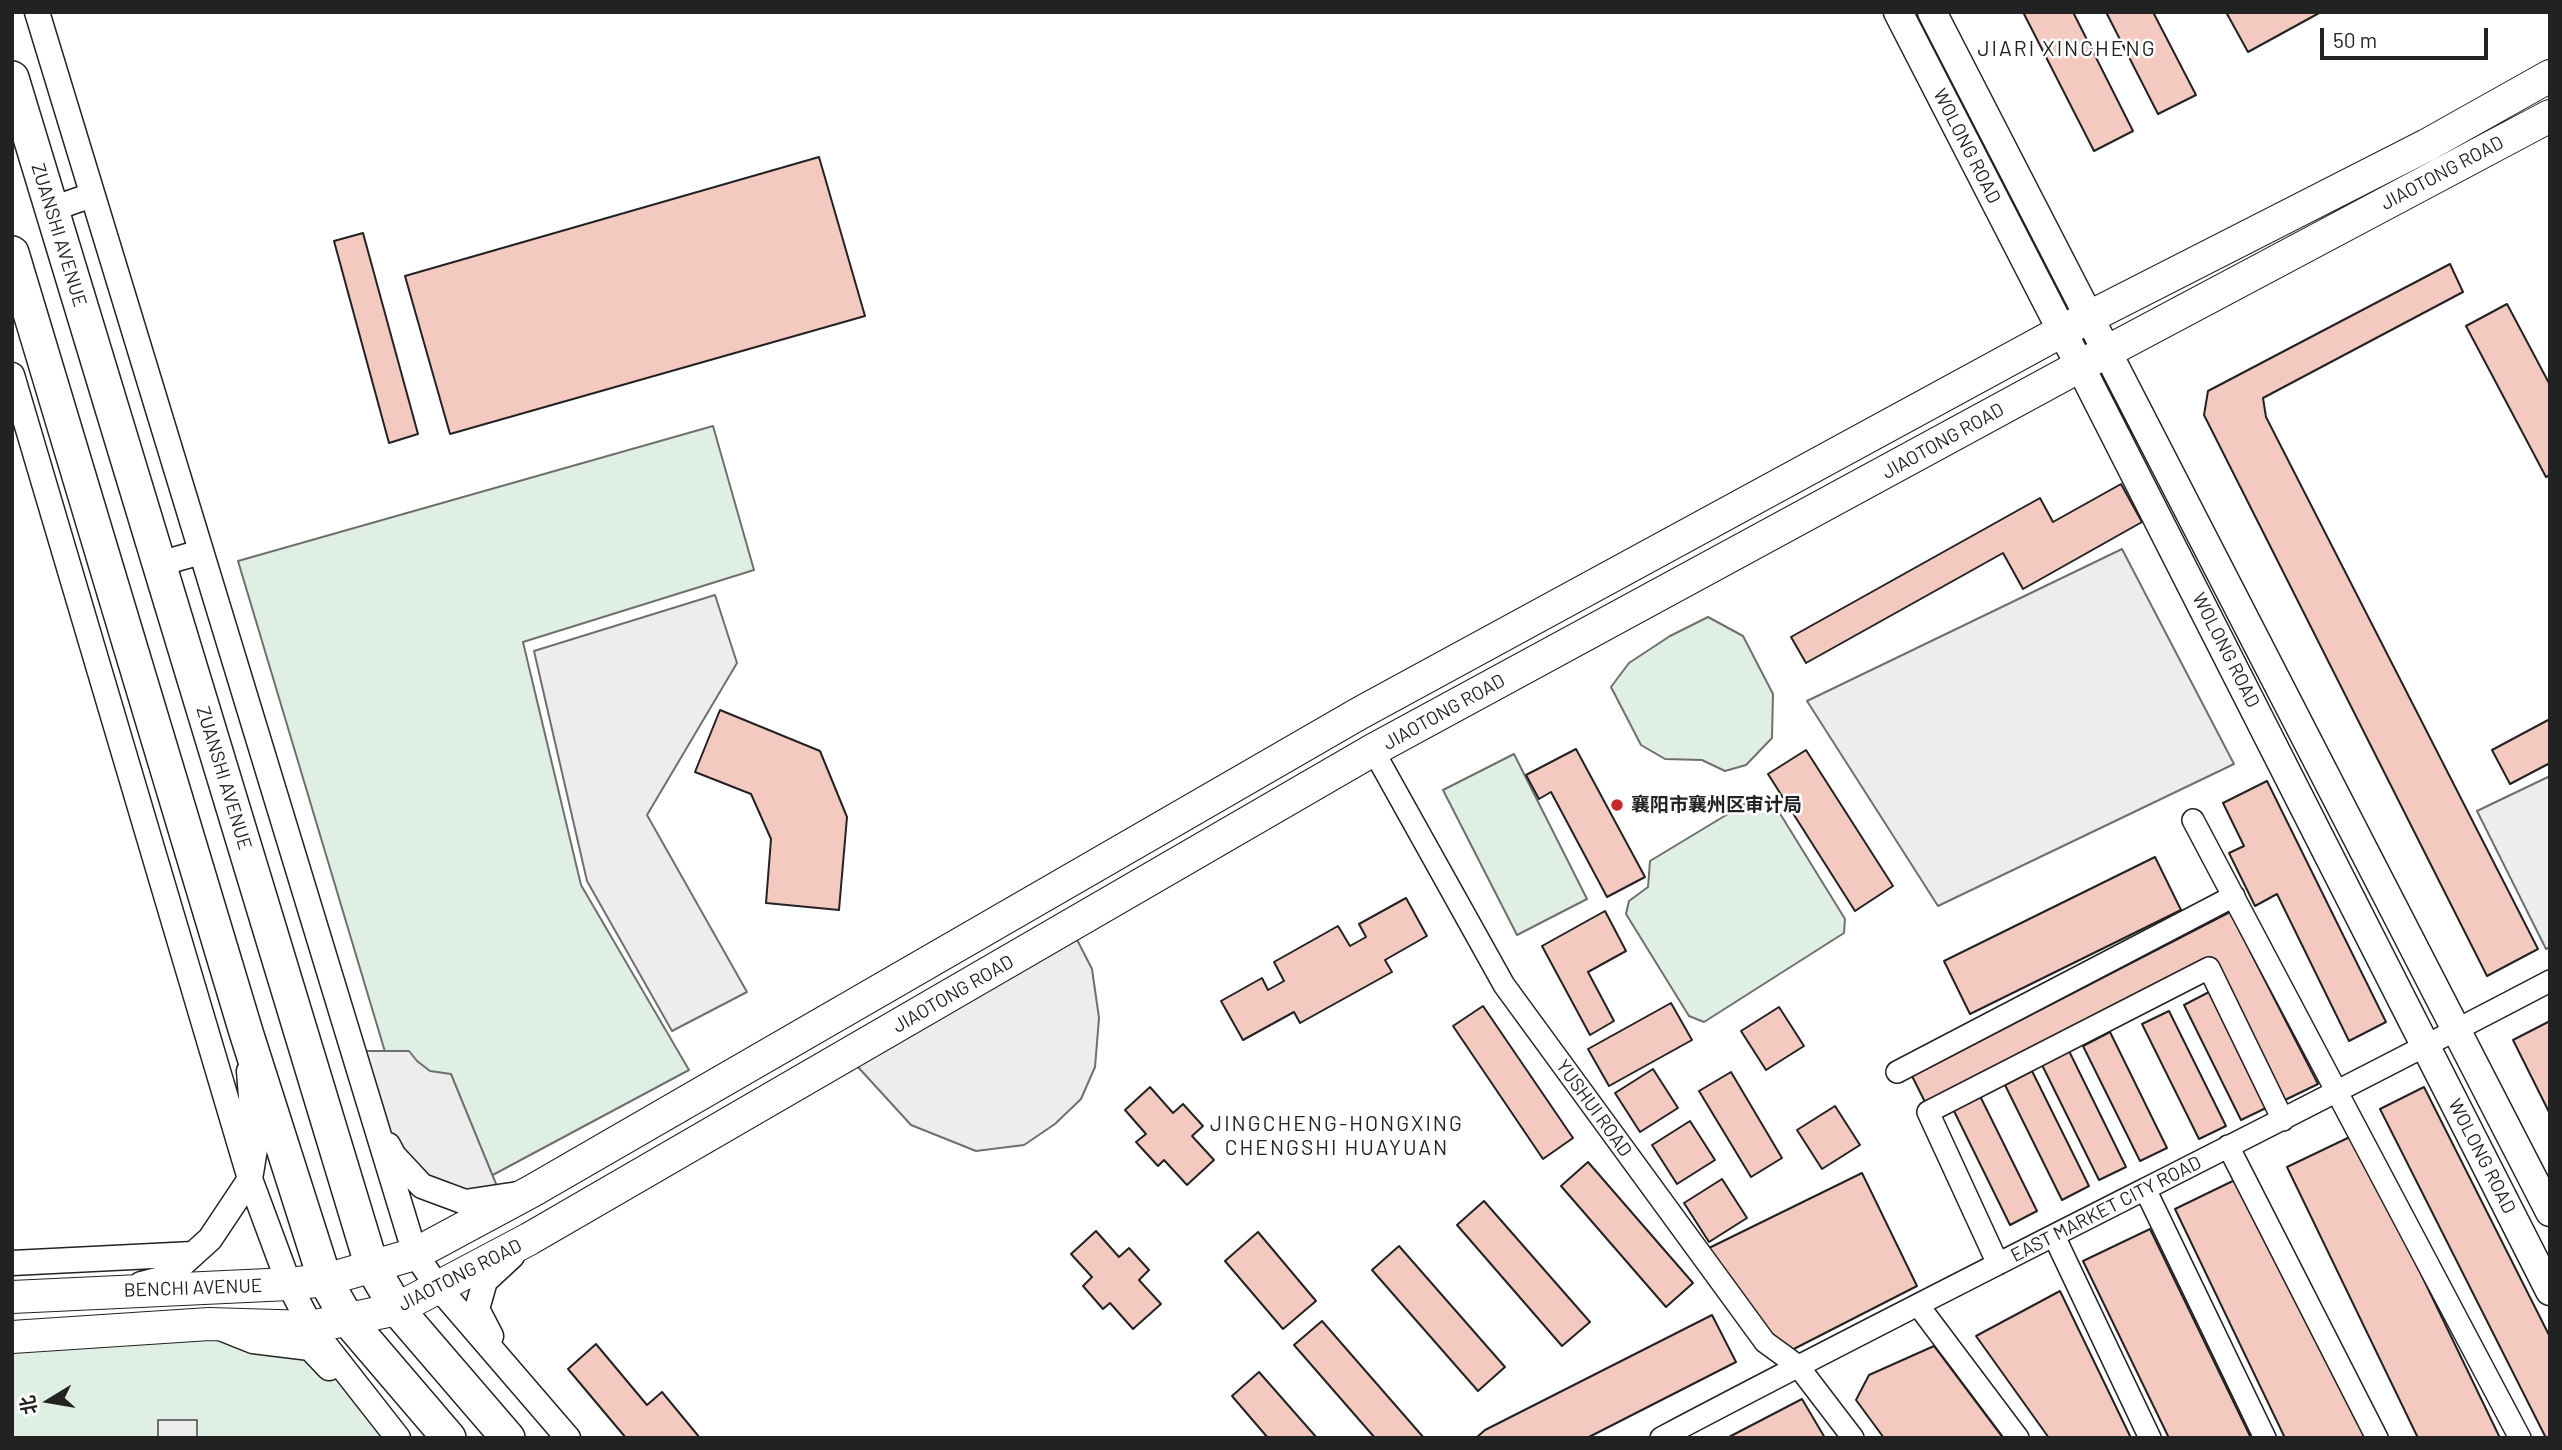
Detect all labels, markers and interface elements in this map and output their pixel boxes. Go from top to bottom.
scale bar [2324,14,2492,58]
text: 50 m [2333,27,2377,52]
district label: JIARI XINCHENG [1979,36,2155,62]
street label: WOLONG ROAD [1928,85,2006,207]
street label: JIAOTONG ROAD [2377,131,2507,215]
street label: ZUANSHI AVENUE [26,160,92,310]
street label: JIAOTONG ROAD [1878,398,2008,484]
street label: WOLONG ROAD [2187,589,2265,711]
street label: JIAOTONG ROAD [1379,669,1509,755]
street label: ZUANSHI AVENUE [191,703,257,853]
place label: 襄阳市襄州区审计局 [1631,794,1802,816]
marker: 襄阳市襄州区审计局 [1609,797,1625,813]
street label: JIAOTONG ROAD [889,950,1017,1038]
street label: YUSHUI ROAD [1551,1055,1637,1161]
street label: WOLONG ROAD [2443,1095,2521,1217]
district label: JINGCHENG-HONGXING CHENGSHI HUAYUAN [1212,1111,1462,1161]
street label: EAST MARKET CITY ROAD [2007,1151,2205,1267]
street label: JIAOTONG ROAD [394,1234,526,1316]
street label: BENCHI AVENUE [123,1274,263,1302]
north arrow [14,1366,84,1436]
text: 北 [15,1394,41,1417]

